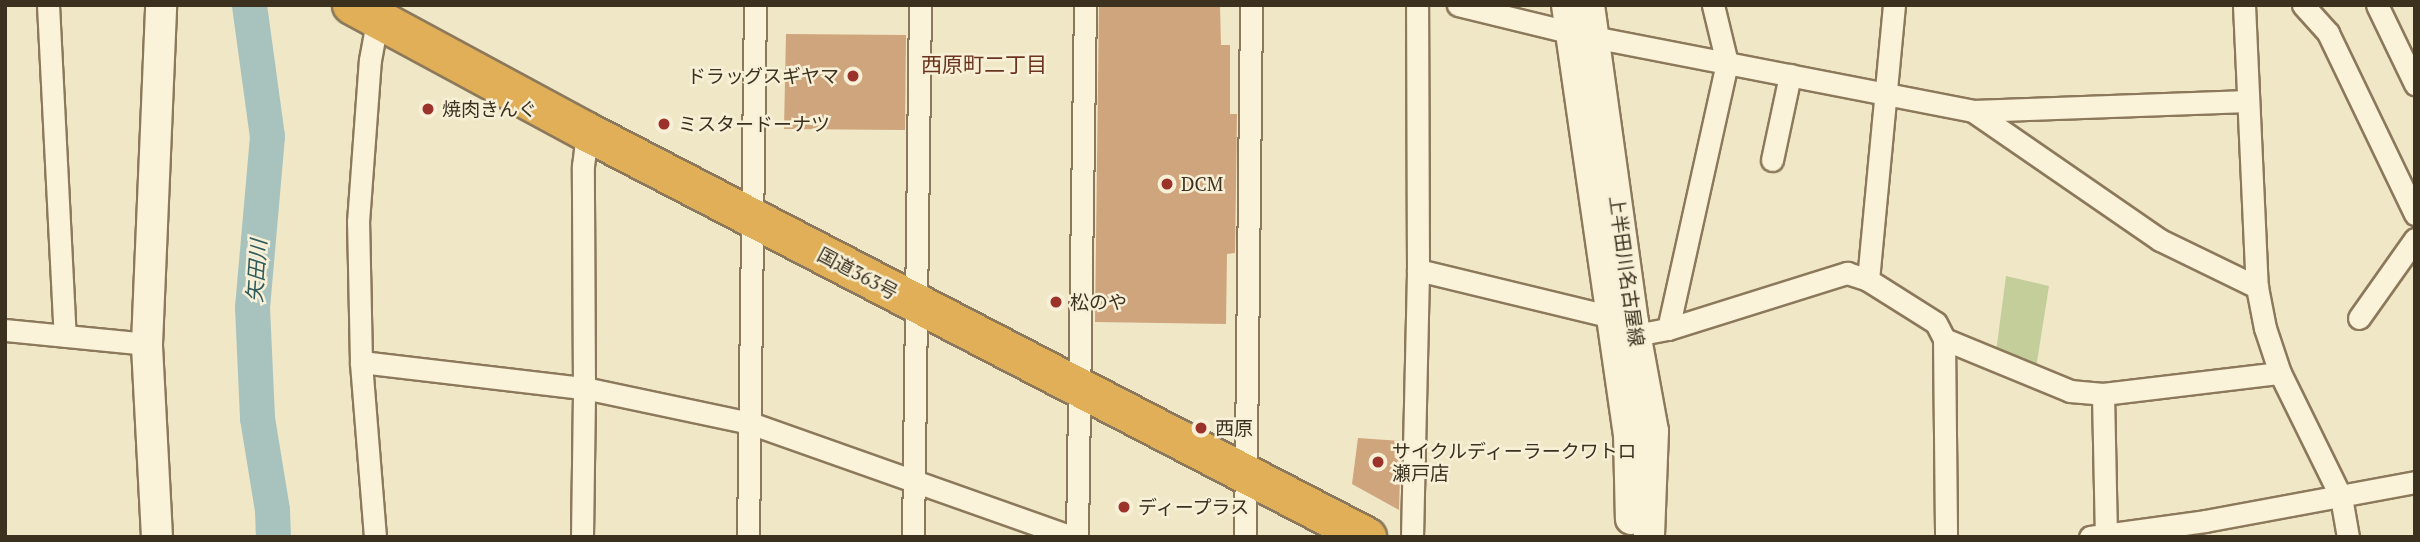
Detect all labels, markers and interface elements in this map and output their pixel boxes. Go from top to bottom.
district label: 西原町二丁目 [921,51,1047,77]
place label: ドラッグスギヤマ [687,65,839,87]
marker: ドラッグスギヤマ [845,68,861,84]
place label: 焼肉きんぐ [442,98,537,120]
marker: 焼肉きんぐ [420,101,436,117]
place label: ミスタードーナツ [678,113,830,135]
marker: ミスタードーナツ [656,116,672,132]
place label: DCM [1181,173,1223,195]
marker: DCM [1159,176,1175,192]
street label: 上半田川名古屋線 [1605,194,1649,348]
water label: 矢田川 [241,239,271,303]
street label: 国道363号 [814,242,902,304]
place label: 松のや [1070,291,1127,313]
marker: 松のや [1048,294,1064,310]
place label: 西原 [1215,417,1253,439]
marker: 西原 [1193,420,1209,436]
place label: サイクルディーラークワトロ 瀬戸店 [1392,440,1639,484]
marker: サイクルディーラークワトロ 瀬戸店 [1370,454,1386,470]
place label: ディープラス [1138,496,1252,518]
marker: ディープラス [1116,499,1132,515]

